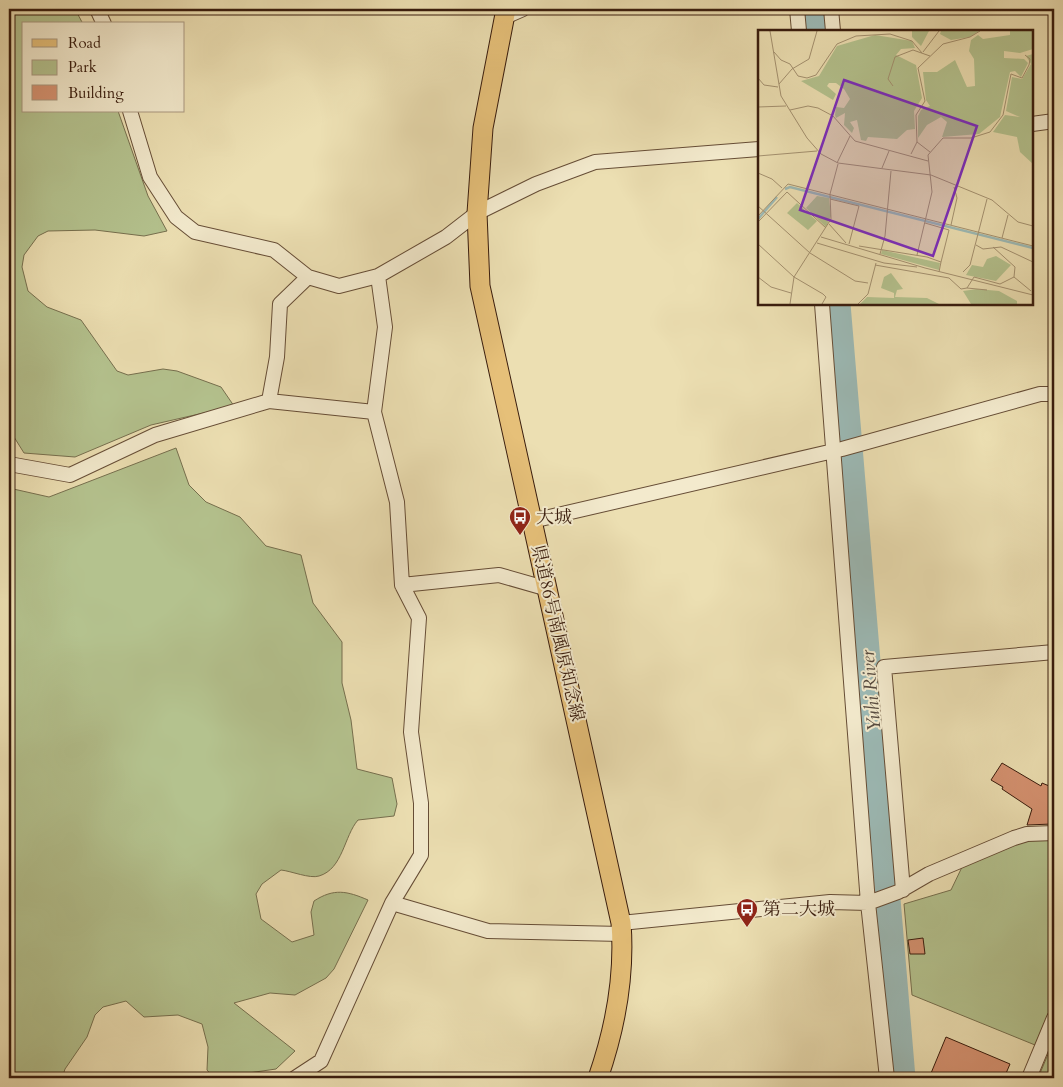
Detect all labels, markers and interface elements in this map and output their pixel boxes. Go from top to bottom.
legend [22,22,185,112]
inset map [758,30,1033,305]
text: Road [68,33,101,53]
text: Park [68,57,97,77]
text: Building [68,83,124,103]
bus stop icon: 大城 [508,505,532,536]
place label: 大城 [536,505,572,530]
street label: 県道86号南風原知念線 [525,542,590,724]
water label: Yuhi River [854,648,888,733]
bus stop icon: 第二大城 [735,897,759,928]
place label: 第二大城 [763,897,835,922]

